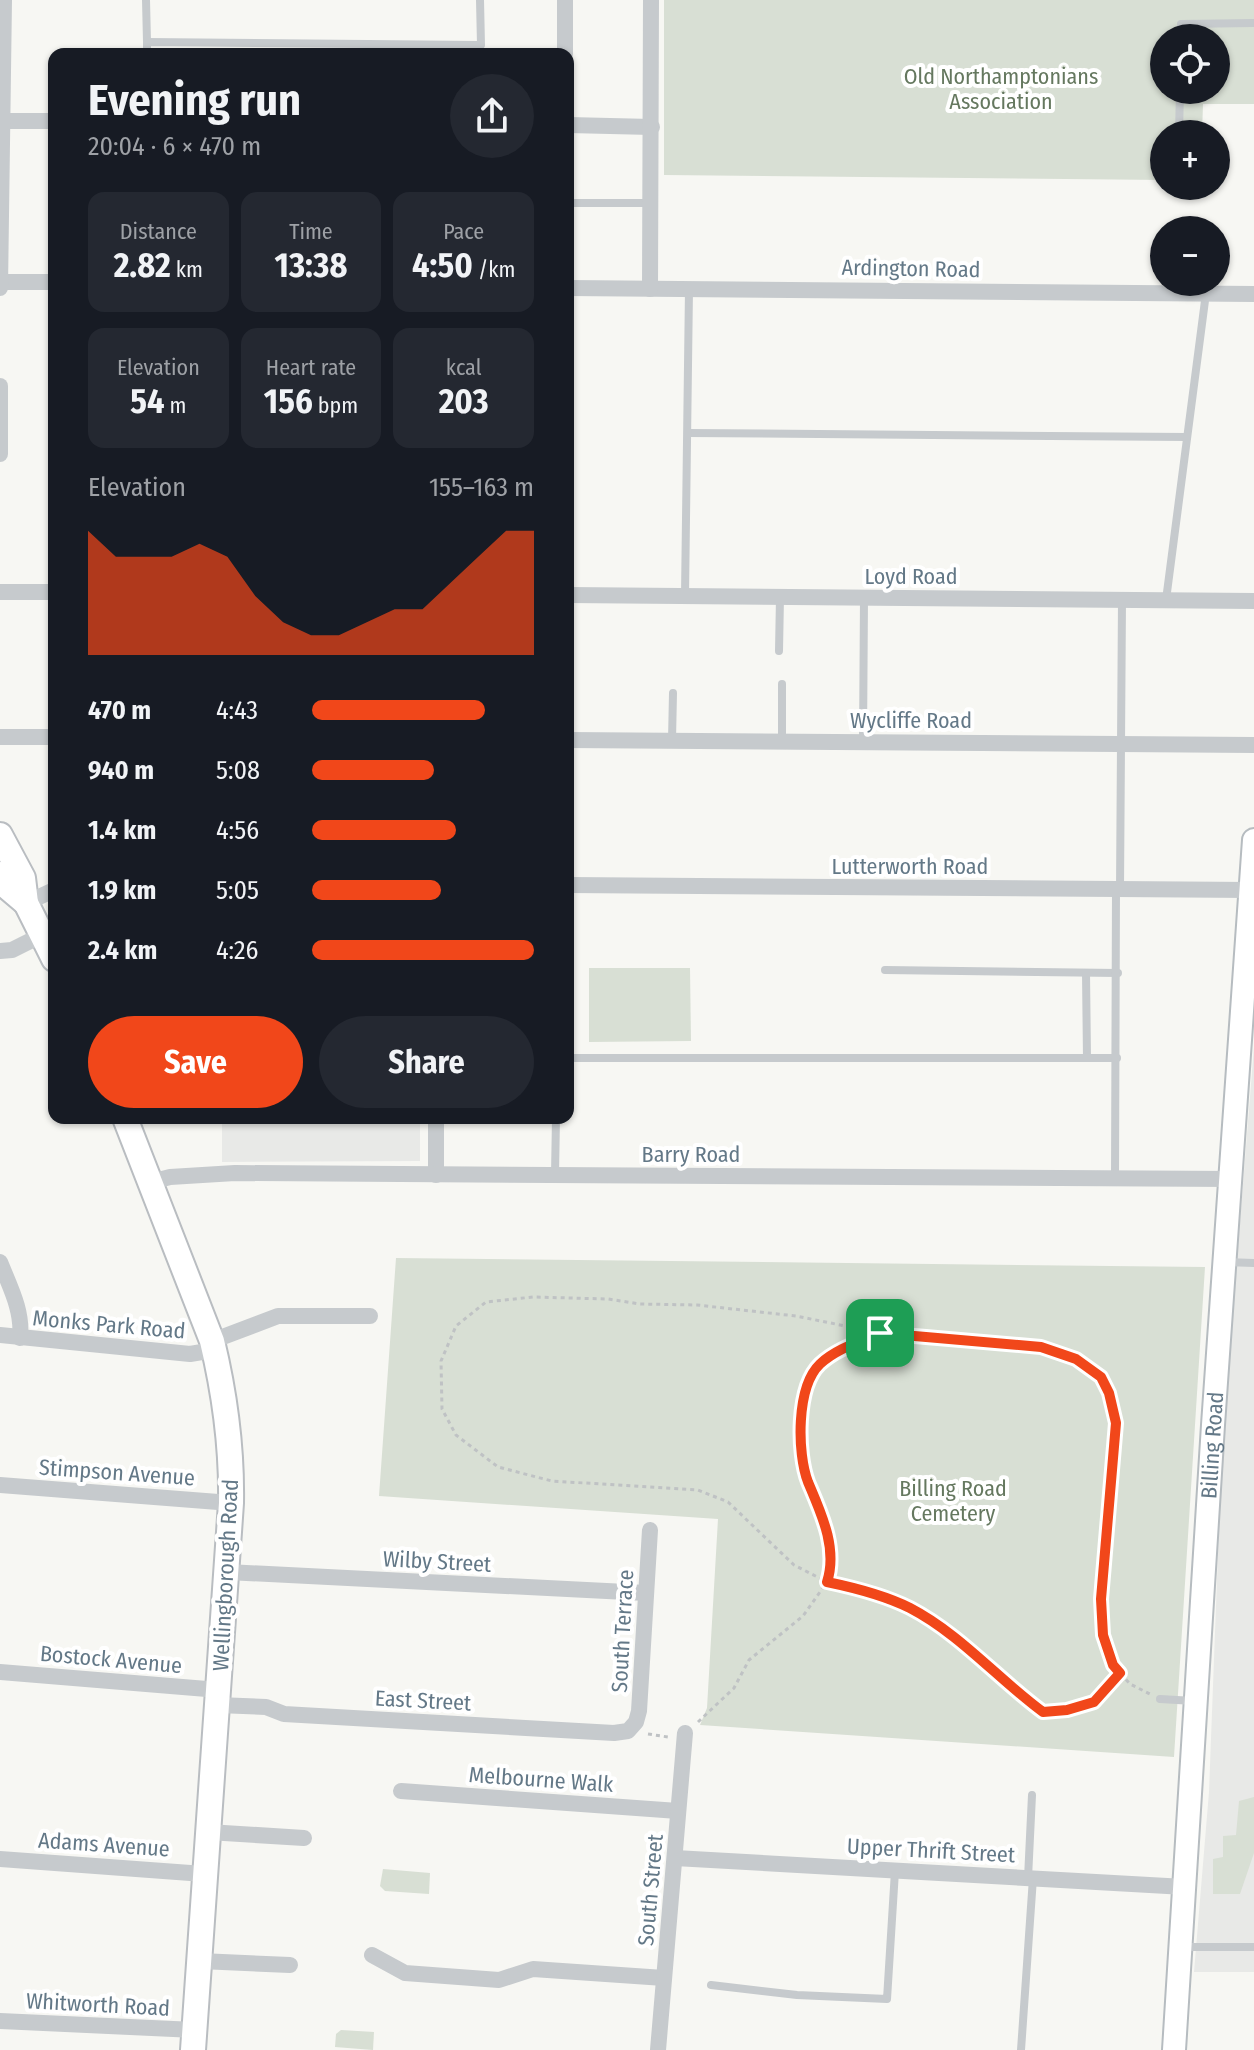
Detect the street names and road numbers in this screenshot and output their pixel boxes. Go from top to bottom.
street label: Ardington Road [841,254,981,283]
street label: Loyd Road [864,563,958,590]
street label: Wycliffe Road [850,707,972,734]
street label: Lutterworth Road [832,853,988,880]
street label: Barry Road [642,1141,740,1168]
street label: Monks Park Road [31,1304,187,1345]
street label: Billing Road [1195,1391,1229,1500]
street label: Stimpson Avenue [38,1454,196,1491]
street label: Wellingborough Road [207,1478,244,1672]
street label: Wilby Street [382,1545,493,1578]
street label: South Terrace [606,1569,639,1693]
street label: Bostock Avenue [39,1640,183,1679]
street label: East Street [374,1684,473,1717]
street label: Melbourne Walk [468,1761,615,1798]
street label: Adams Avenue [37,1826,171,1863]
street label: South Street [632,1832,669,1947]
street label: Upper Thrift Street [846,1833,1016,1868]
street label: Whitworth Road [25,1987,171,2022]

